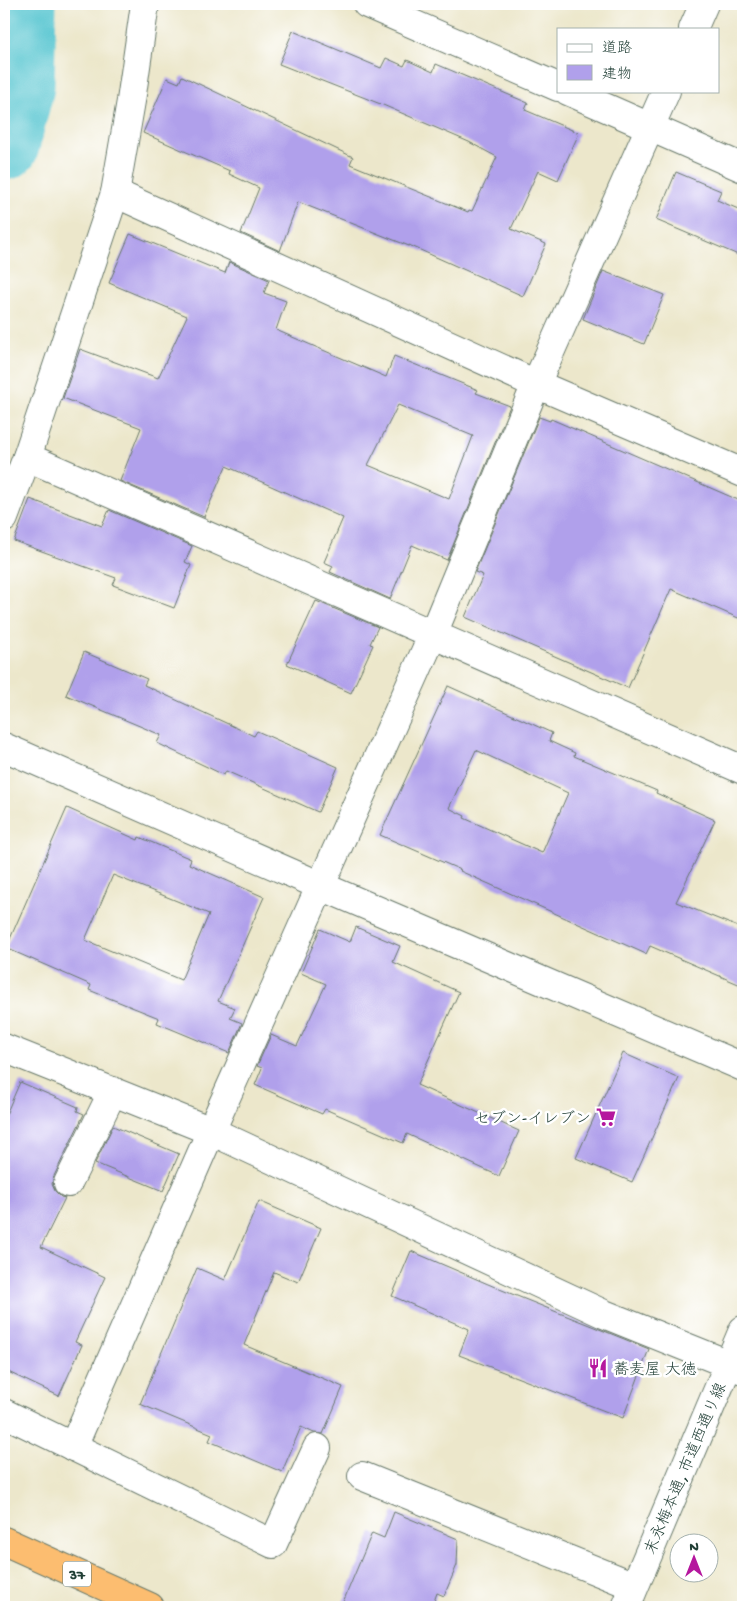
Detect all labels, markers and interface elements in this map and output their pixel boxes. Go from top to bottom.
legend [557,28,720,92]
text: 道路 [602,40,632,58]
text: 建物 [602,66,632,84]
supermarket icon: セブン-イレブン [595,1106,617,1128]
place label: セブン-イレブン [474,1110,591,1130]
restaurant icon: 蕎麦屋 大徳 [587,1357,609,1379]
place label: 蕎麦屋 大徳 [613,1360,697,1381]
street label: 末永梅本通, 市道西通り線 [641,1380,732,1558]
north arrow [670,1534,720,1584]
text: N [689,1539,699,1556]
road number: 37 [63,1562,91,1586]

